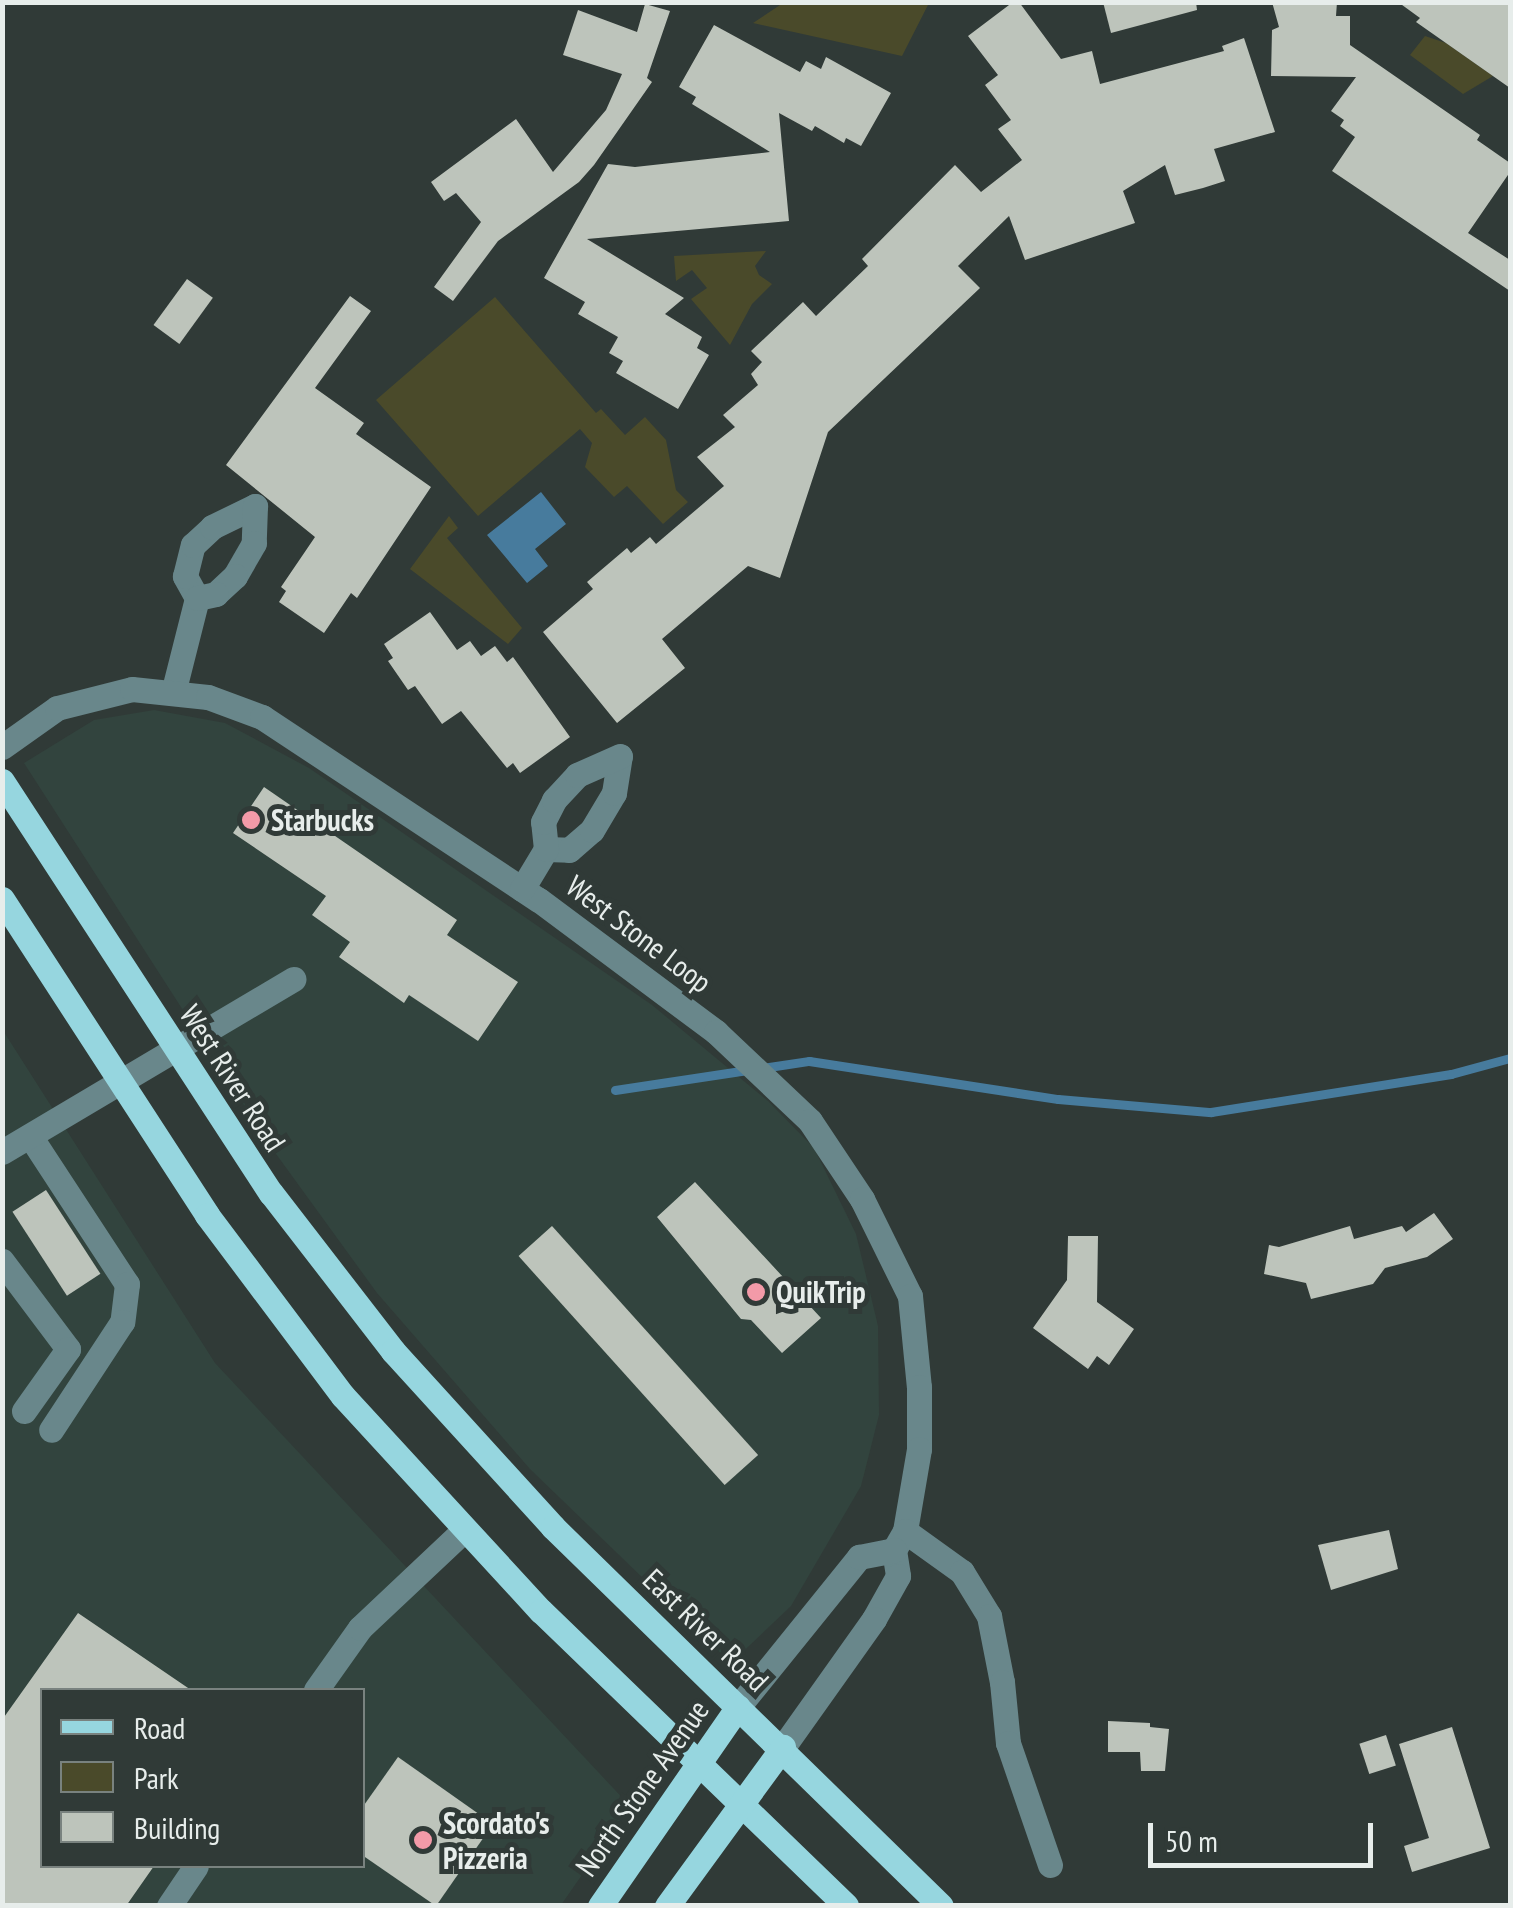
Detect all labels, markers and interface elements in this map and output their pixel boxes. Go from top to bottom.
place label: Starbucks [271,802,374,838]
marker: Starbucks [240,809,262,831]
street label: West Stone Loop [559,868,719,1000]
street label: West River Road [172,998,294,1158]
place label: QuikTrip [776,1274,866,1310]
marker: QuikTrip [745,1281,767,1303]
street label: East River Road [636,1561,776,1699]
legend [40,1688,365,1868]
street label: North Stone Avenue [568,1693,716,1883]
text: Road [134,1708,185,1747]
text: Park [134,1758,179,1797]
scale bar [1153,1803,1378,1865]
place label: Scordato's Pizzeria [443,1805,549,1876]
text: Building [134,1808,220,1847]
text: 50 m [1165,1821,1218,1860]
marker: Scordato's Pizzeria [412,1829,434,1851]

